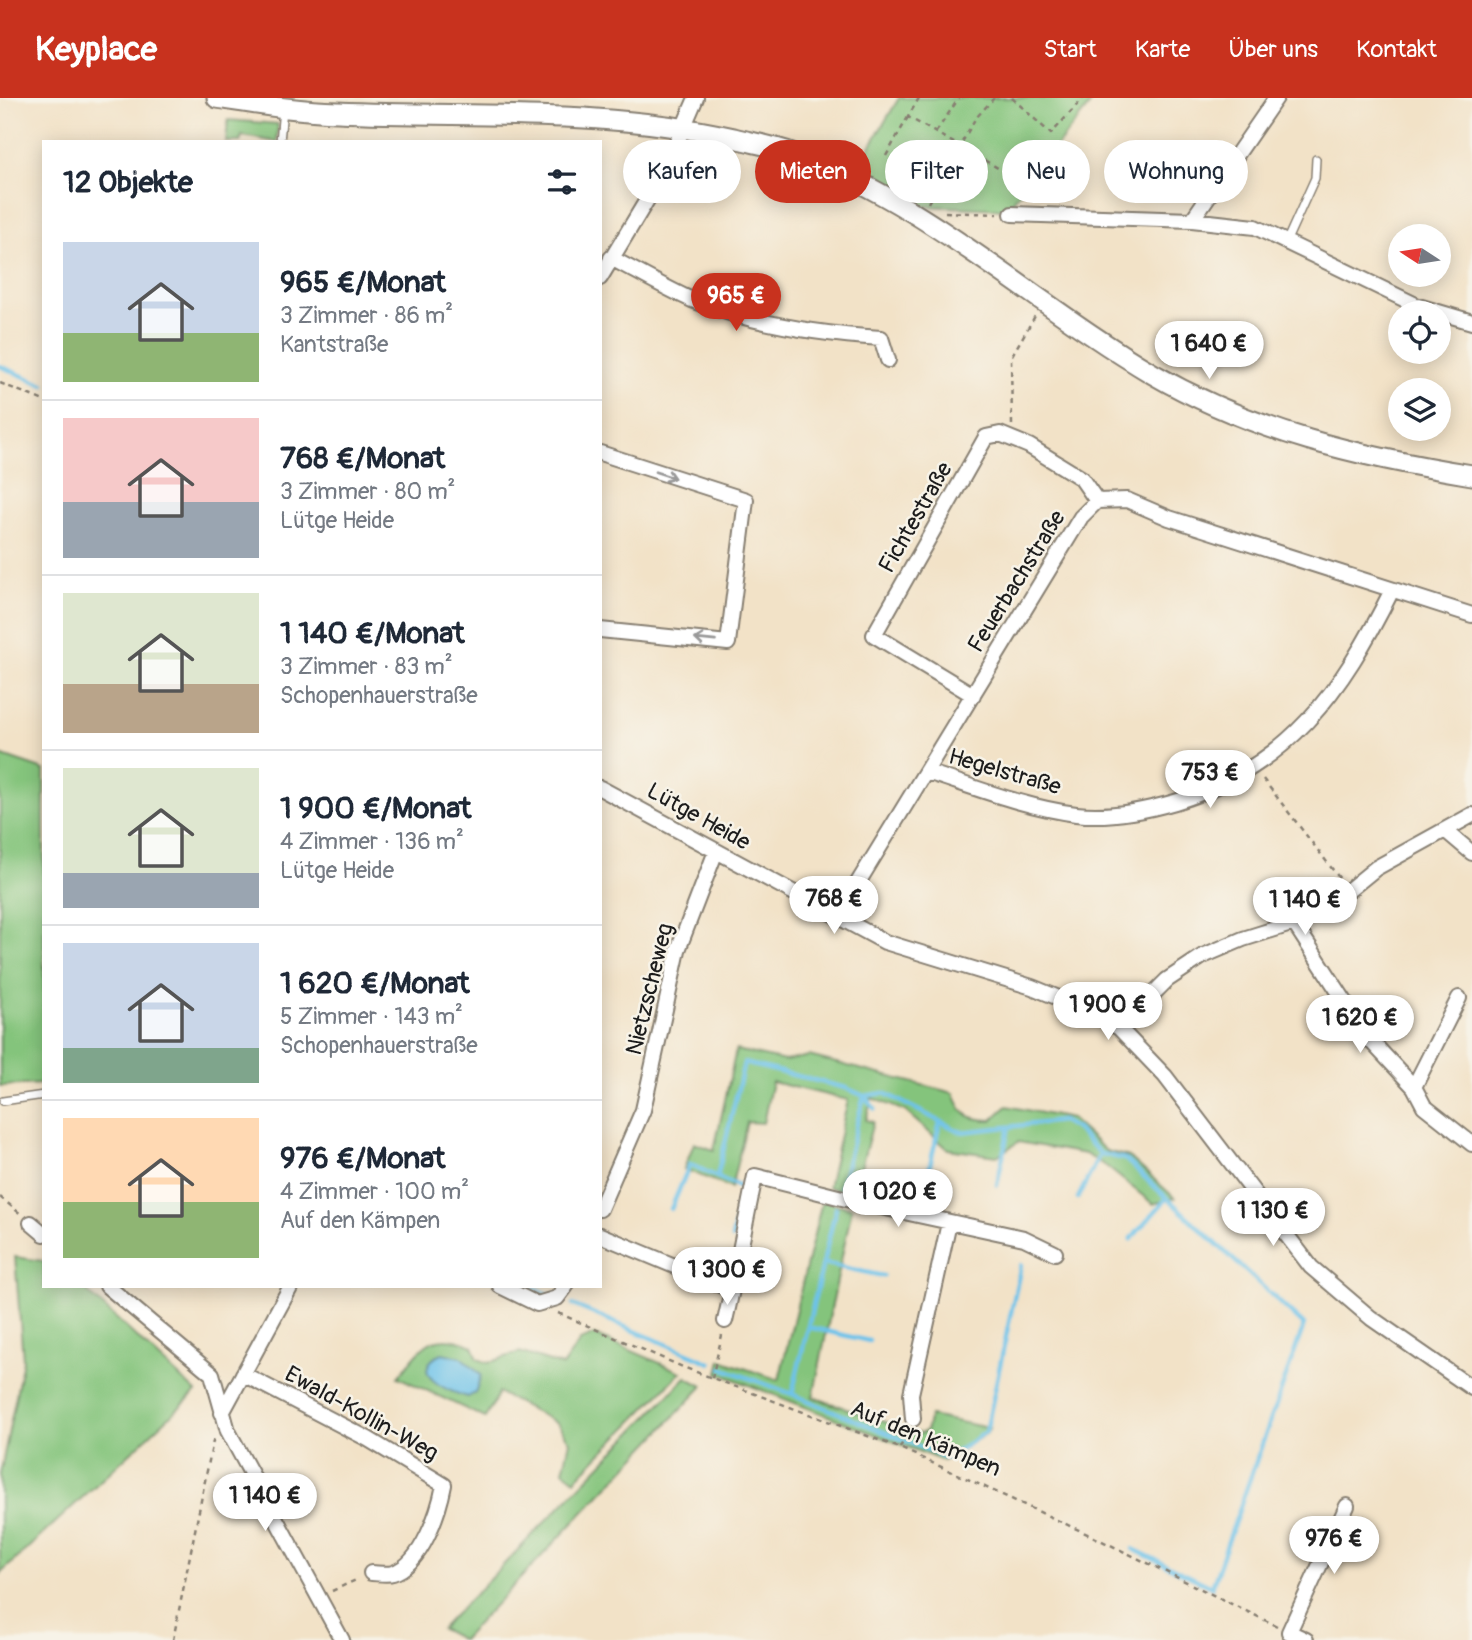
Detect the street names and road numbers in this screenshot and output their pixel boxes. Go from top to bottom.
street label: Fichtestraße [872,456,959,578]
street label: Feuerbachstraße [961,504,1072,658]
street label: Hegelstraße [945,742,1065,802]
street label: Lütge Heide [642,776,756,857]
street label: Nietzscheweg [619,920,680,1058]
street label: Ewald-Kollin-Weg [280,1359,444,1468]
street label: Auf den Kämpen [846,1394,1005,1483]

